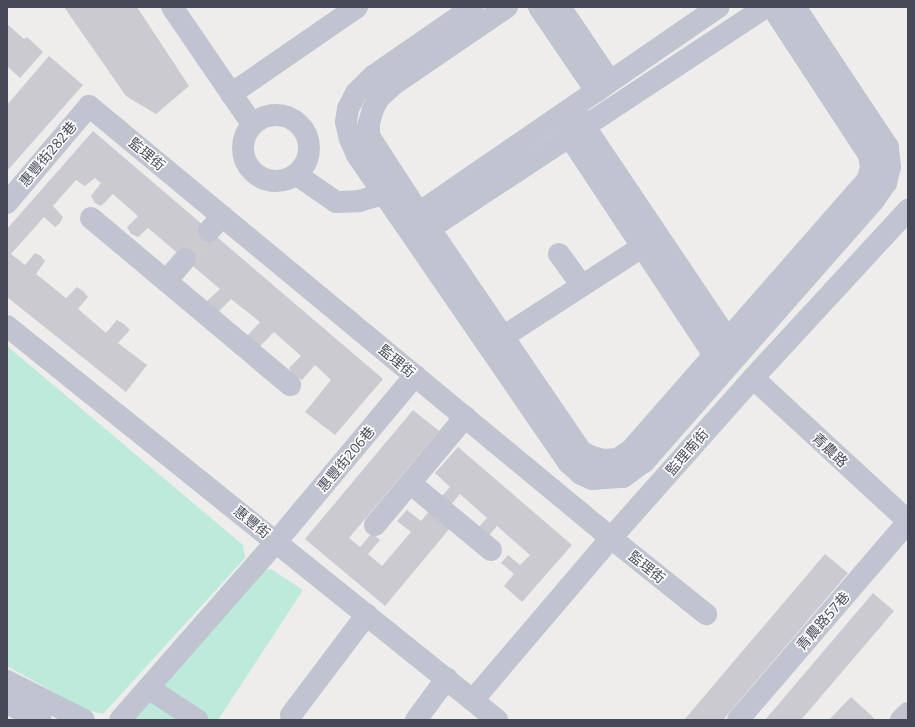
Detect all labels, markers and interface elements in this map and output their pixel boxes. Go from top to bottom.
street label: 惠豐街282巷 [16,118,80,190]
street label: 監理街 [126,134,168,174]
street label: 監理街 [376,341,418,381]
street label: 惠豐街206巷 [314,423,378,495]
street label: 監理南街 [662,425,712,479]
street label: 青農路 [809,430,851,470]
street label: 惠豐街 [230,502,274,542]
street label: 監理街 [625,547,669,587]
street label: 青農路57巷 [793,588,853,654]

